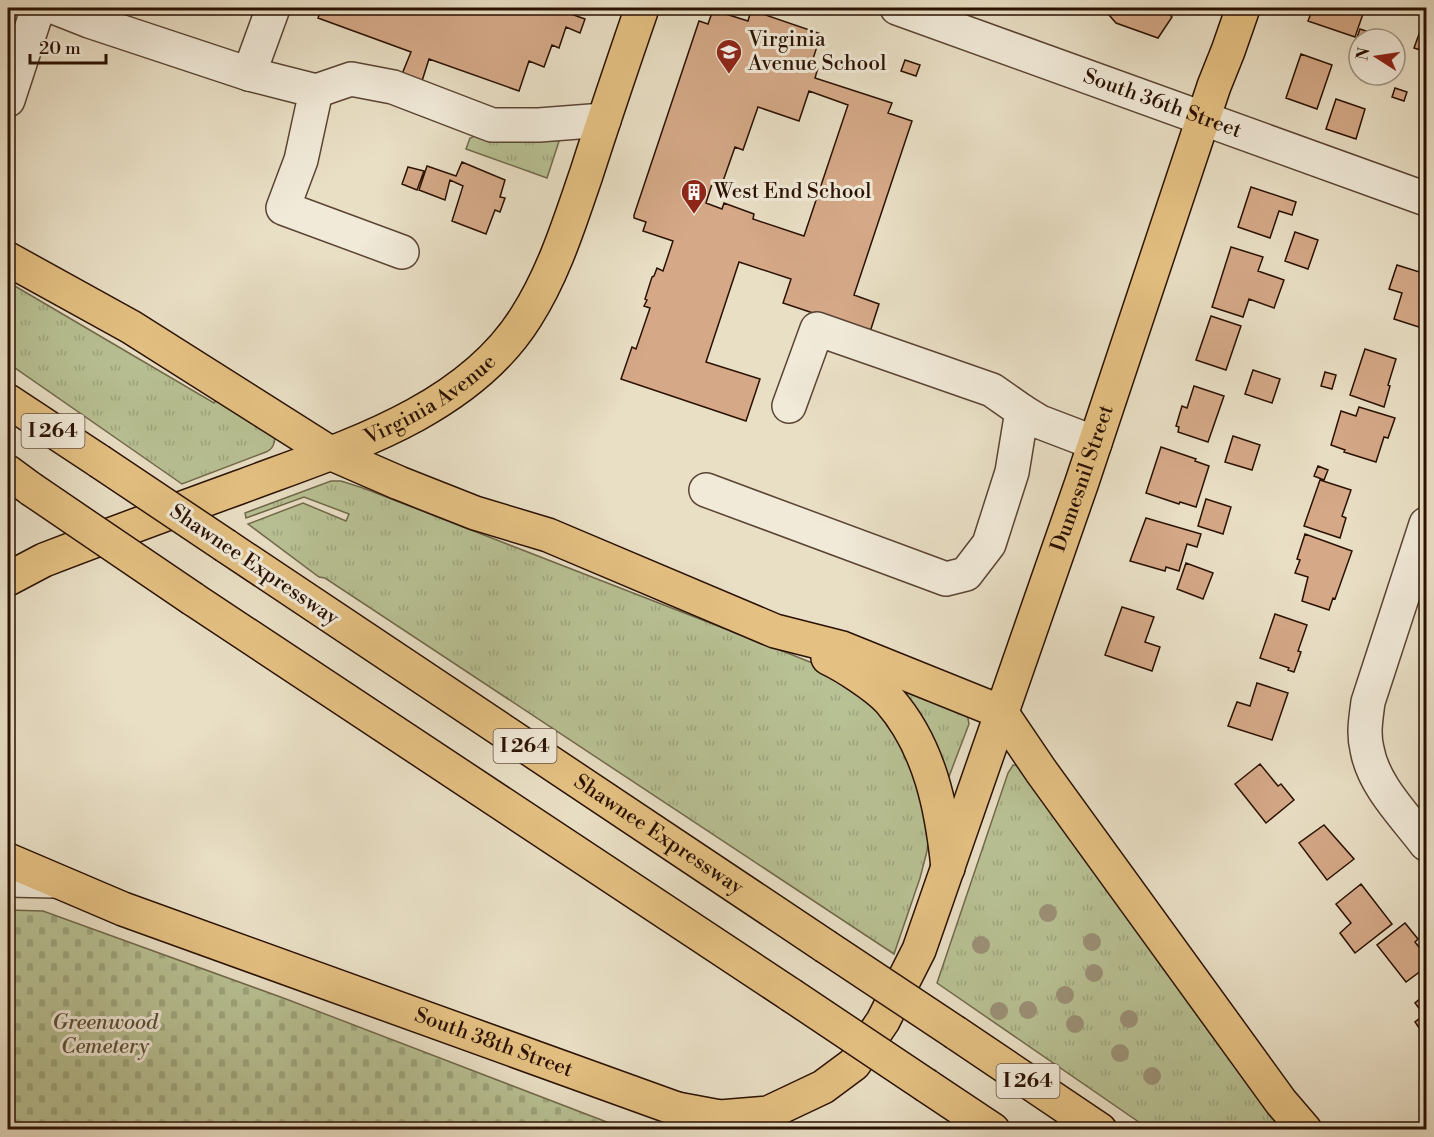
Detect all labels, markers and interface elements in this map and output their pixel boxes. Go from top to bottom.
scale bar [30,27,106,65]
place label: Virginia Avenue School [747,27,886,77]
north arrow [1347,27,1407,87]
text: 20 m [39,37,81,60]
school or university icon: Virginia Avenue School [714,37,744,75]
text: N [1352,45,1374,62]
street label: South 36th Street [1080,63,1245,144]
building icon: West End School [679,177,709,215]
place label: West End School [713,179,872,205]
street label: Virginia Avenue [359,349,502,451]
street label: Dumesnil Street [1046,401,1120,555]
road number: I 264 [22,414,84,448]
street label: Shawnee Expressway [164,499,344,632]
road number: I 264 [494,729,556,763]
street label: Shawnee Expressway [569,769,749,901]
street label: South 38th Street [411,1002,577,1083]
park label: Greenwood Cemetery [52,1010,159,1060]
road number: I 264 [996,1064,1060,1098]

